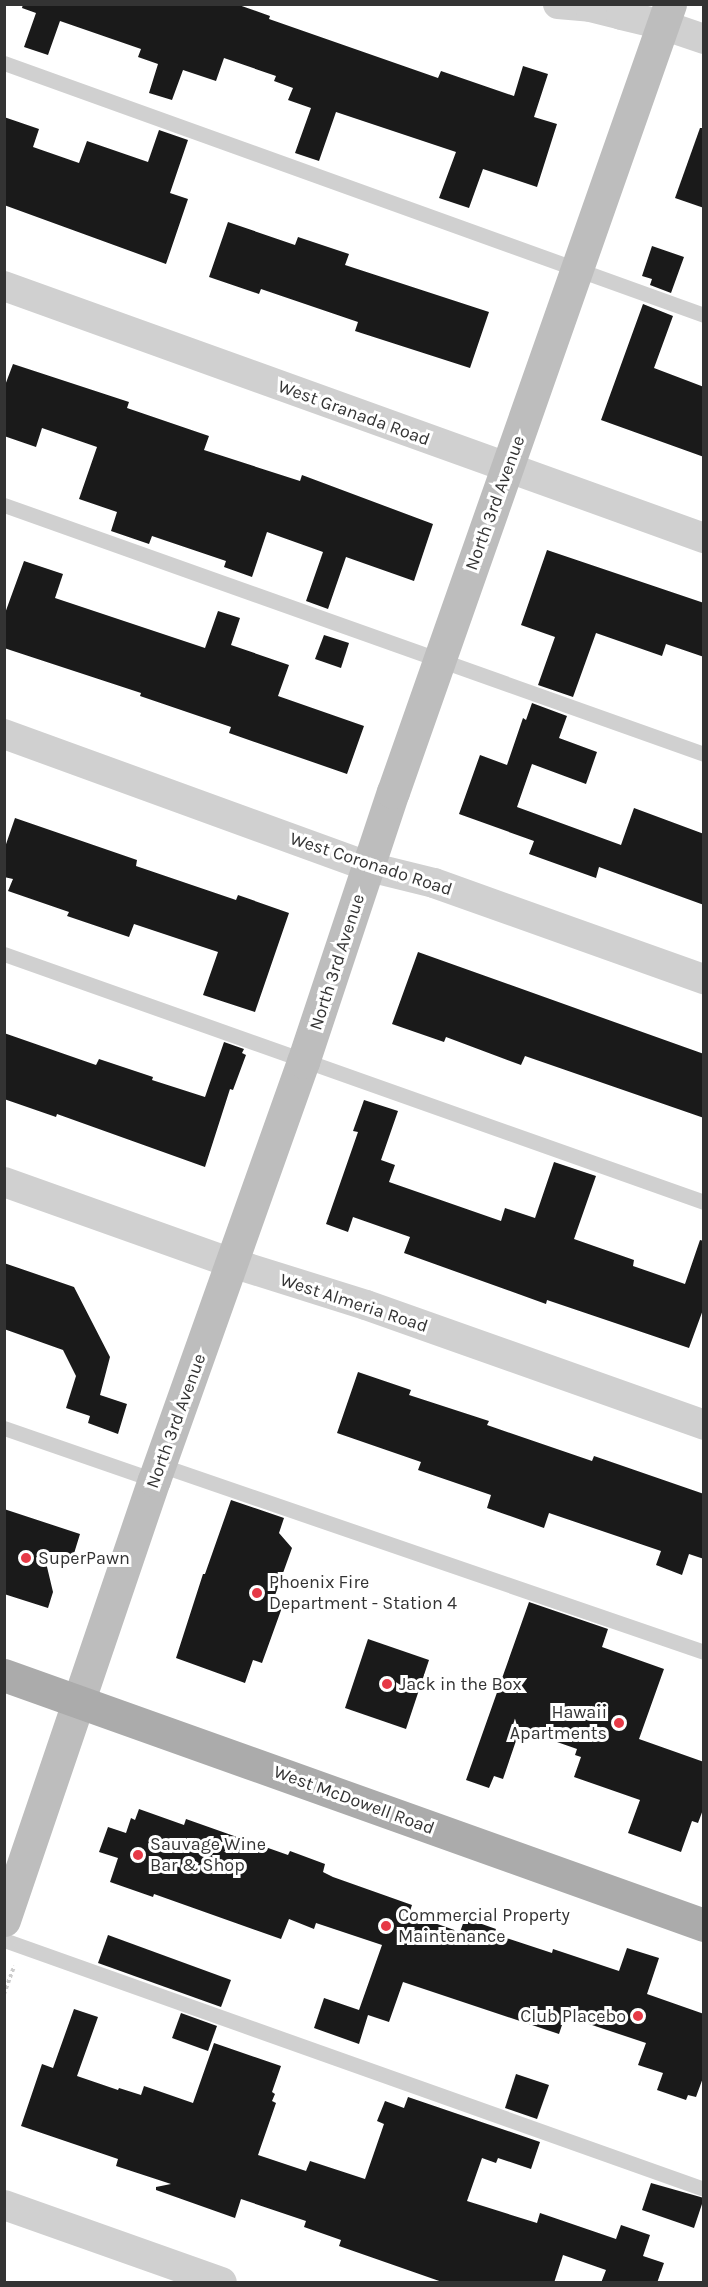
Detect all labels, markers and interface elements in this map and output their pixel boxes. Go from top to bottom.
street label: West Granada Road [275,375,433,451]
street label: North 3rd Avenue [461,433,529,573]
street label: West Coronado Road [287,828,455,900]
street label: North 3rd Avenue [305,891,369,1033]
street label: West Almeria Road [277,1269,431,1337]
street label: North 3rd Avenue [142,1351,210,1491]
place label: SuperPawn [38,1547,130,1569]
marker: SuperPawn [19,1551,33,1565]
place label: Phoenix Fire Department - Station 4 [269,1572,457,1614]
marker: Phoenix Fire Department - Station 4 [250,1586,264,1600]
place label: Jack in the Box [399,1673,522,1695]
marker: Jack in the Box [380,1677,394,1691]
place label: Hawaii Apartments [510,1702,607,1744]
marker: Hawaii Apartments [612,1716,626,1730]
street label: West McDowell Road [271,1761,437,1839]
place label: Sauvage Wine Bar & Shop [150,1834,266,1876]
marker: Sauvage Wine Bar & Shop [131,1848,145,1862]
place label: Commercial Property Maintenance [398,1905,570,1948]
marker: Commercial Property Maintenance [379,1919,393,1933]
place label: Club Placebo [520,2005,626,2027]
marker: Club Placebo [631,2009,645,2023]

